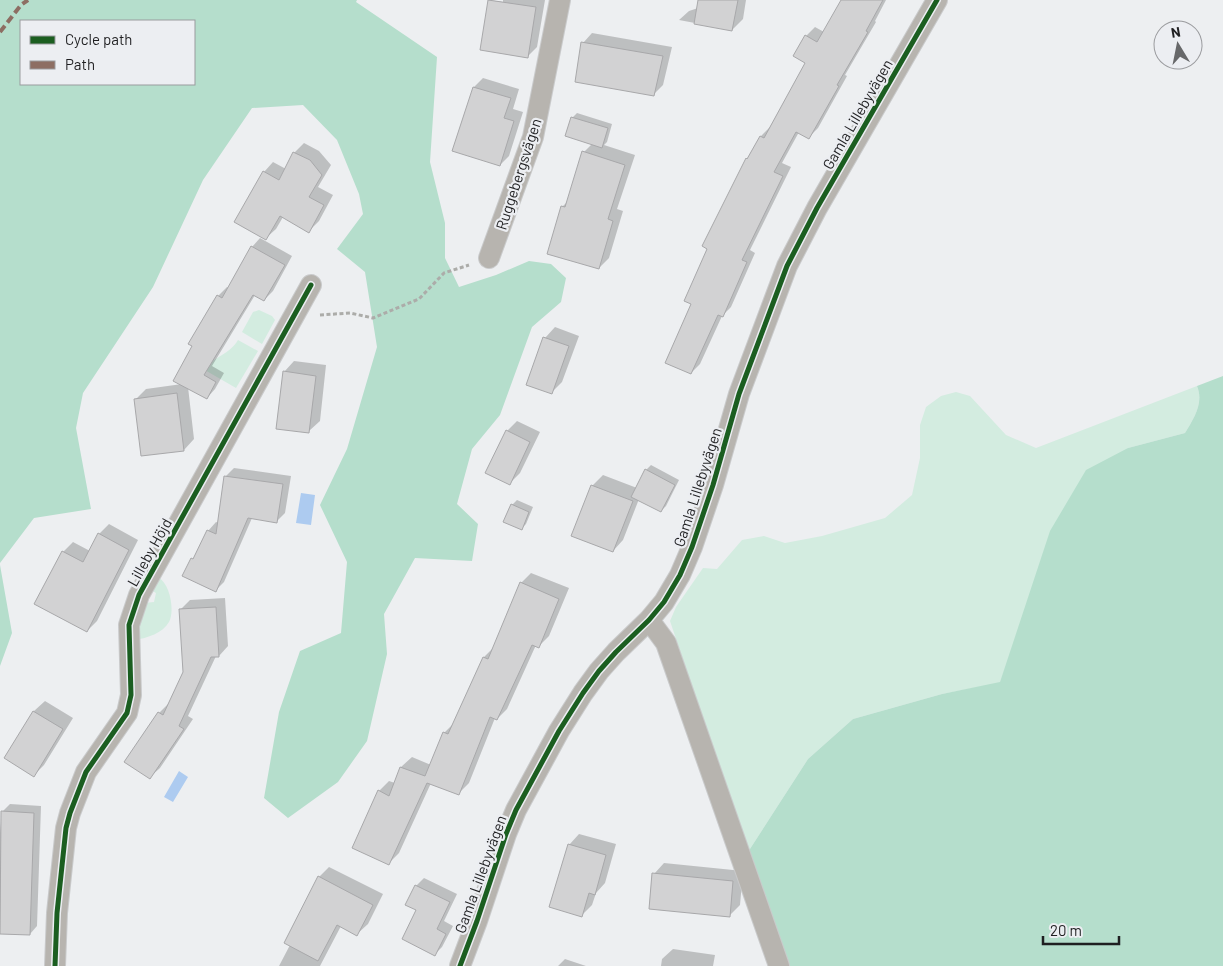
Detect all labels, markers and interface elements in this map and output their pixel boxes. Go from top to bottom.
legend [20,20,195,85]
north arrow [1153,20,1203,70]
text: N [1170,23,1182,41]
text: Cycle path [65,30,132,48]
text: Path [65,55,95,73]
street label: Gamla Lillebyvägen [818,56,896,172]
street label: Ruggebergsvägen [492,116,544,232]
street label: Gamla Lillebyvägen [669,425,725,549]
street label: Lilleby Höjd [123,515,175,589]
street label: Gamla Lillebyvägen [450,813,510,935]
scale bar [1043,914,1119,946]
text: 20 m [1050,921,1082,939]

